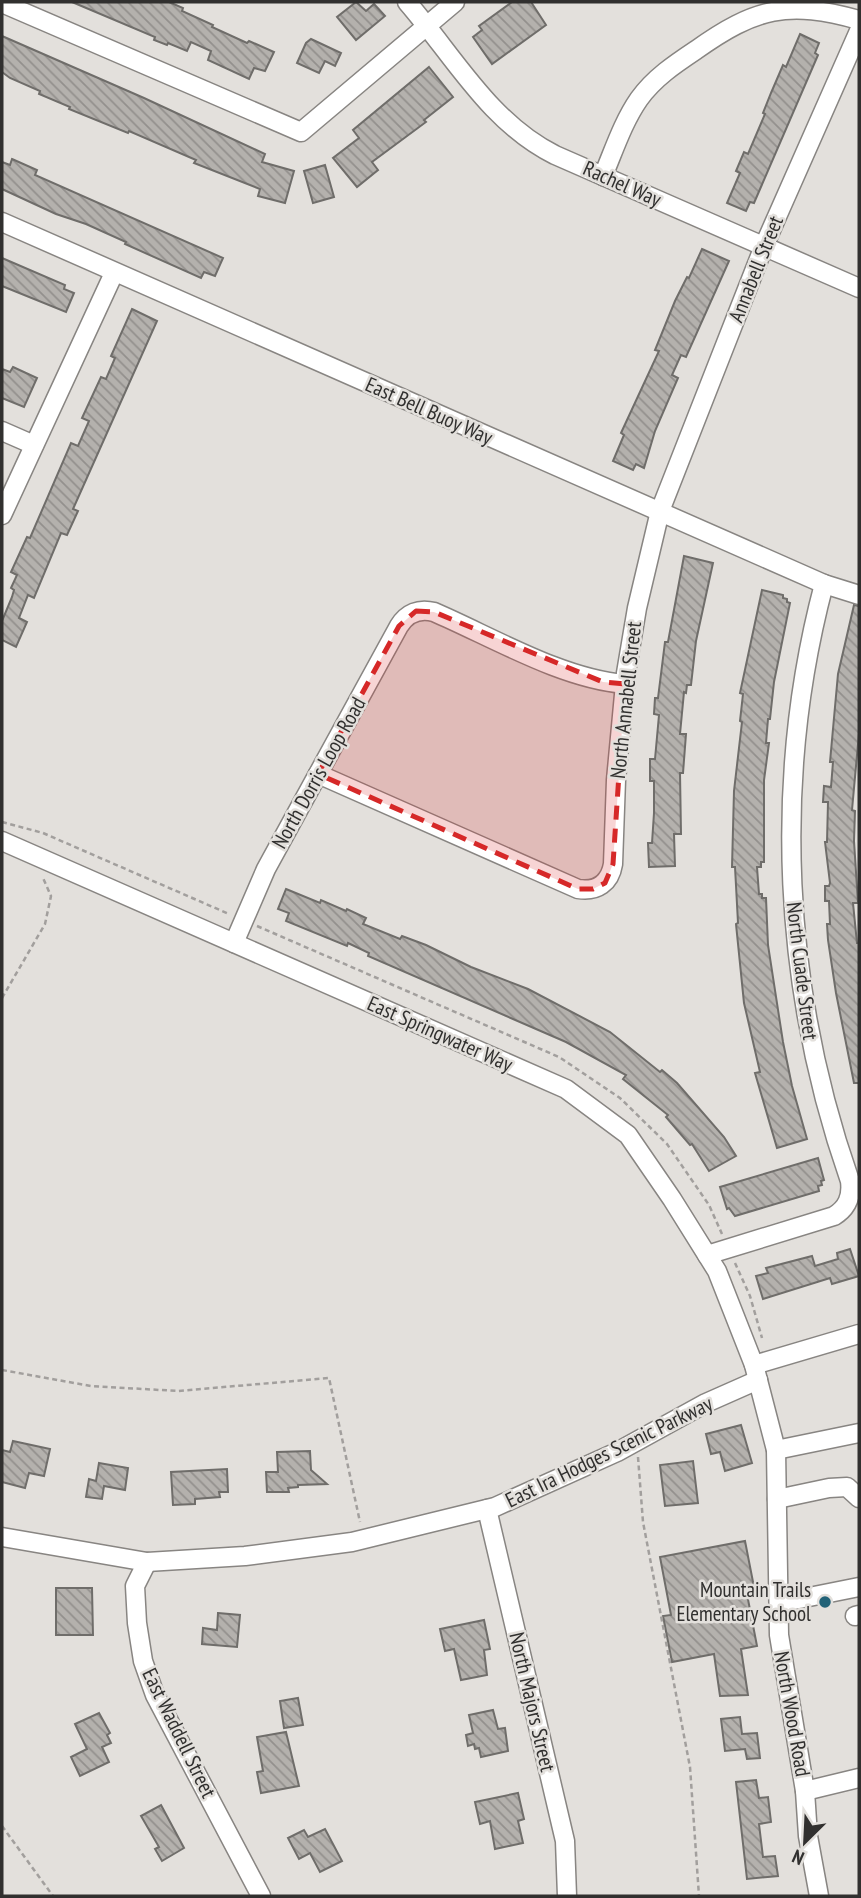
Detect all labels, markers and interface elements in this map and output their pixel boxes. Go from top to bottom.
street label: Rachel Way [579,154,666,213]
street label: Annabell Street [722,212,789,326]
street label: East Bell Buoy Way [361,370,497,451]
street label: North Annabell Street [604,620,647,780]
street label: North Dorris Loop Road [266,692,371,853]
street label: North Cuade Street [781,900,824,1042]
street label: East Springwater Way [363,989,517,1078]
street label: East Ira Hodges Scenic Parkway [501,1390,717,1513]
place label: Mountain Trails Elementary School [676,1576,811,1627]
marker: Mountain Trails Elementary School [817,1594,833,1610]
street label: North Majors Street [503,1630,562,1774]
street label: North Wood Road [768,1649,817,1779]
street label: East Waddell Street [136,1664,223,1802]
north arrow [770,1807,840,1877]
text: N [789,1844,808,1871]

